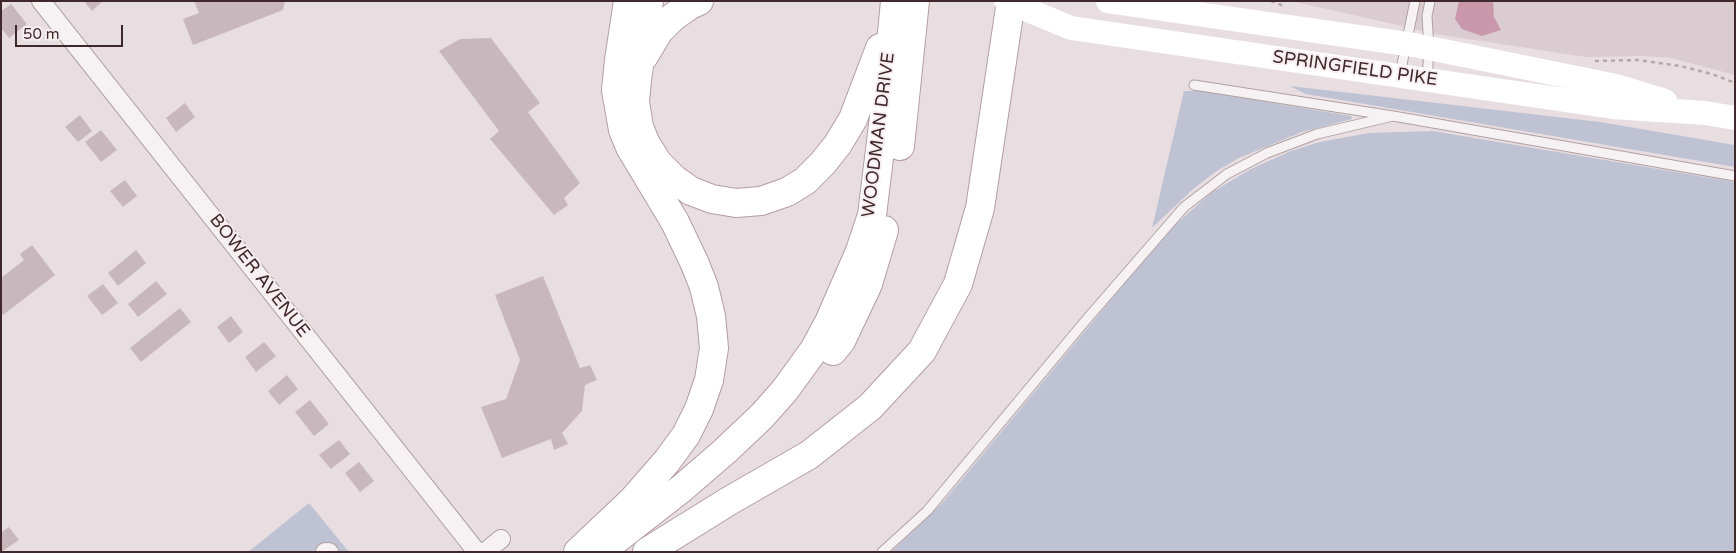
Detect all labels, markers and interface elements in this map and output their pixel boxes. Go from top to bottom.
scale bar [18,15,125,47]
text: 50 m [23,25,60,43]
street label: SPRINGFIELD PIKE [1271,47,1439,91]
street label: WOODMAN DRIVE [858,51,900,219]
street label: BOWER AVENUE [204,210,314,342]

